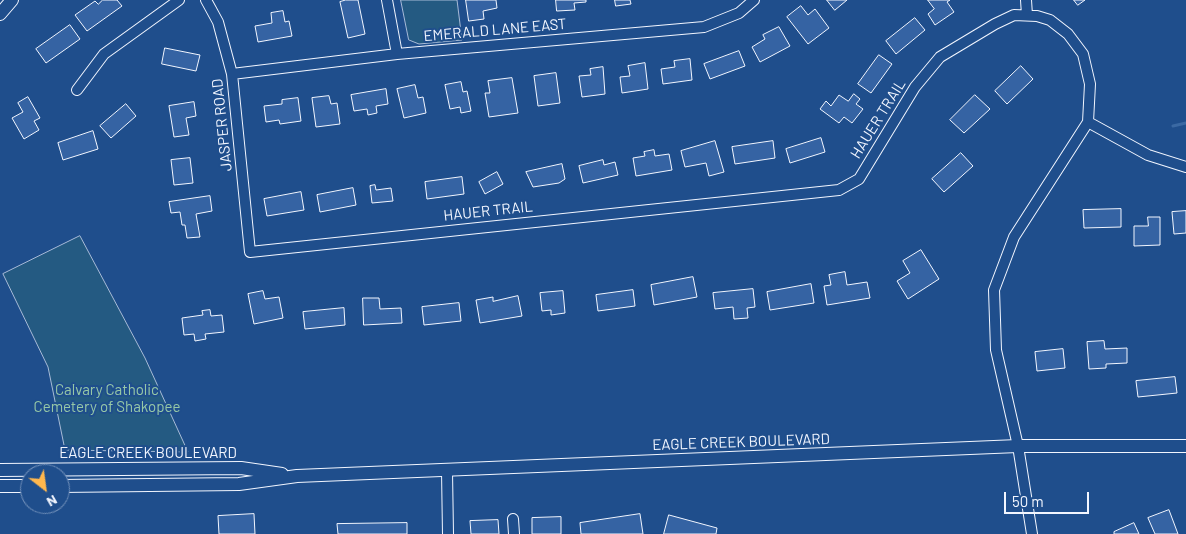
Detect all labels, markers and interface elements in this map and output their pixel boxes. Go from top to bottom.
street label: EMERALD LANE EAST [423,15,567,45]
street label: HAUER TRAIL [847,76,909,162]
street label: JASPER ROAD [208,78,236,172]
street label: HAUER TRAIL [442,197,534,225]
park label: Calvary Catholic Cemetery of Shakopee [34,381,180,416]
street label: EAGLE CREEK BOULEVARD [652,430,830,454]
street label: EAGLE CREEK BOULEVARD [59,444,237,462]
north arrow [20,464,70,514]
scale bar [1006,482,1091,514]
text: N [44,492,61,511]
text: 50 m [1012,492,1044,510]

